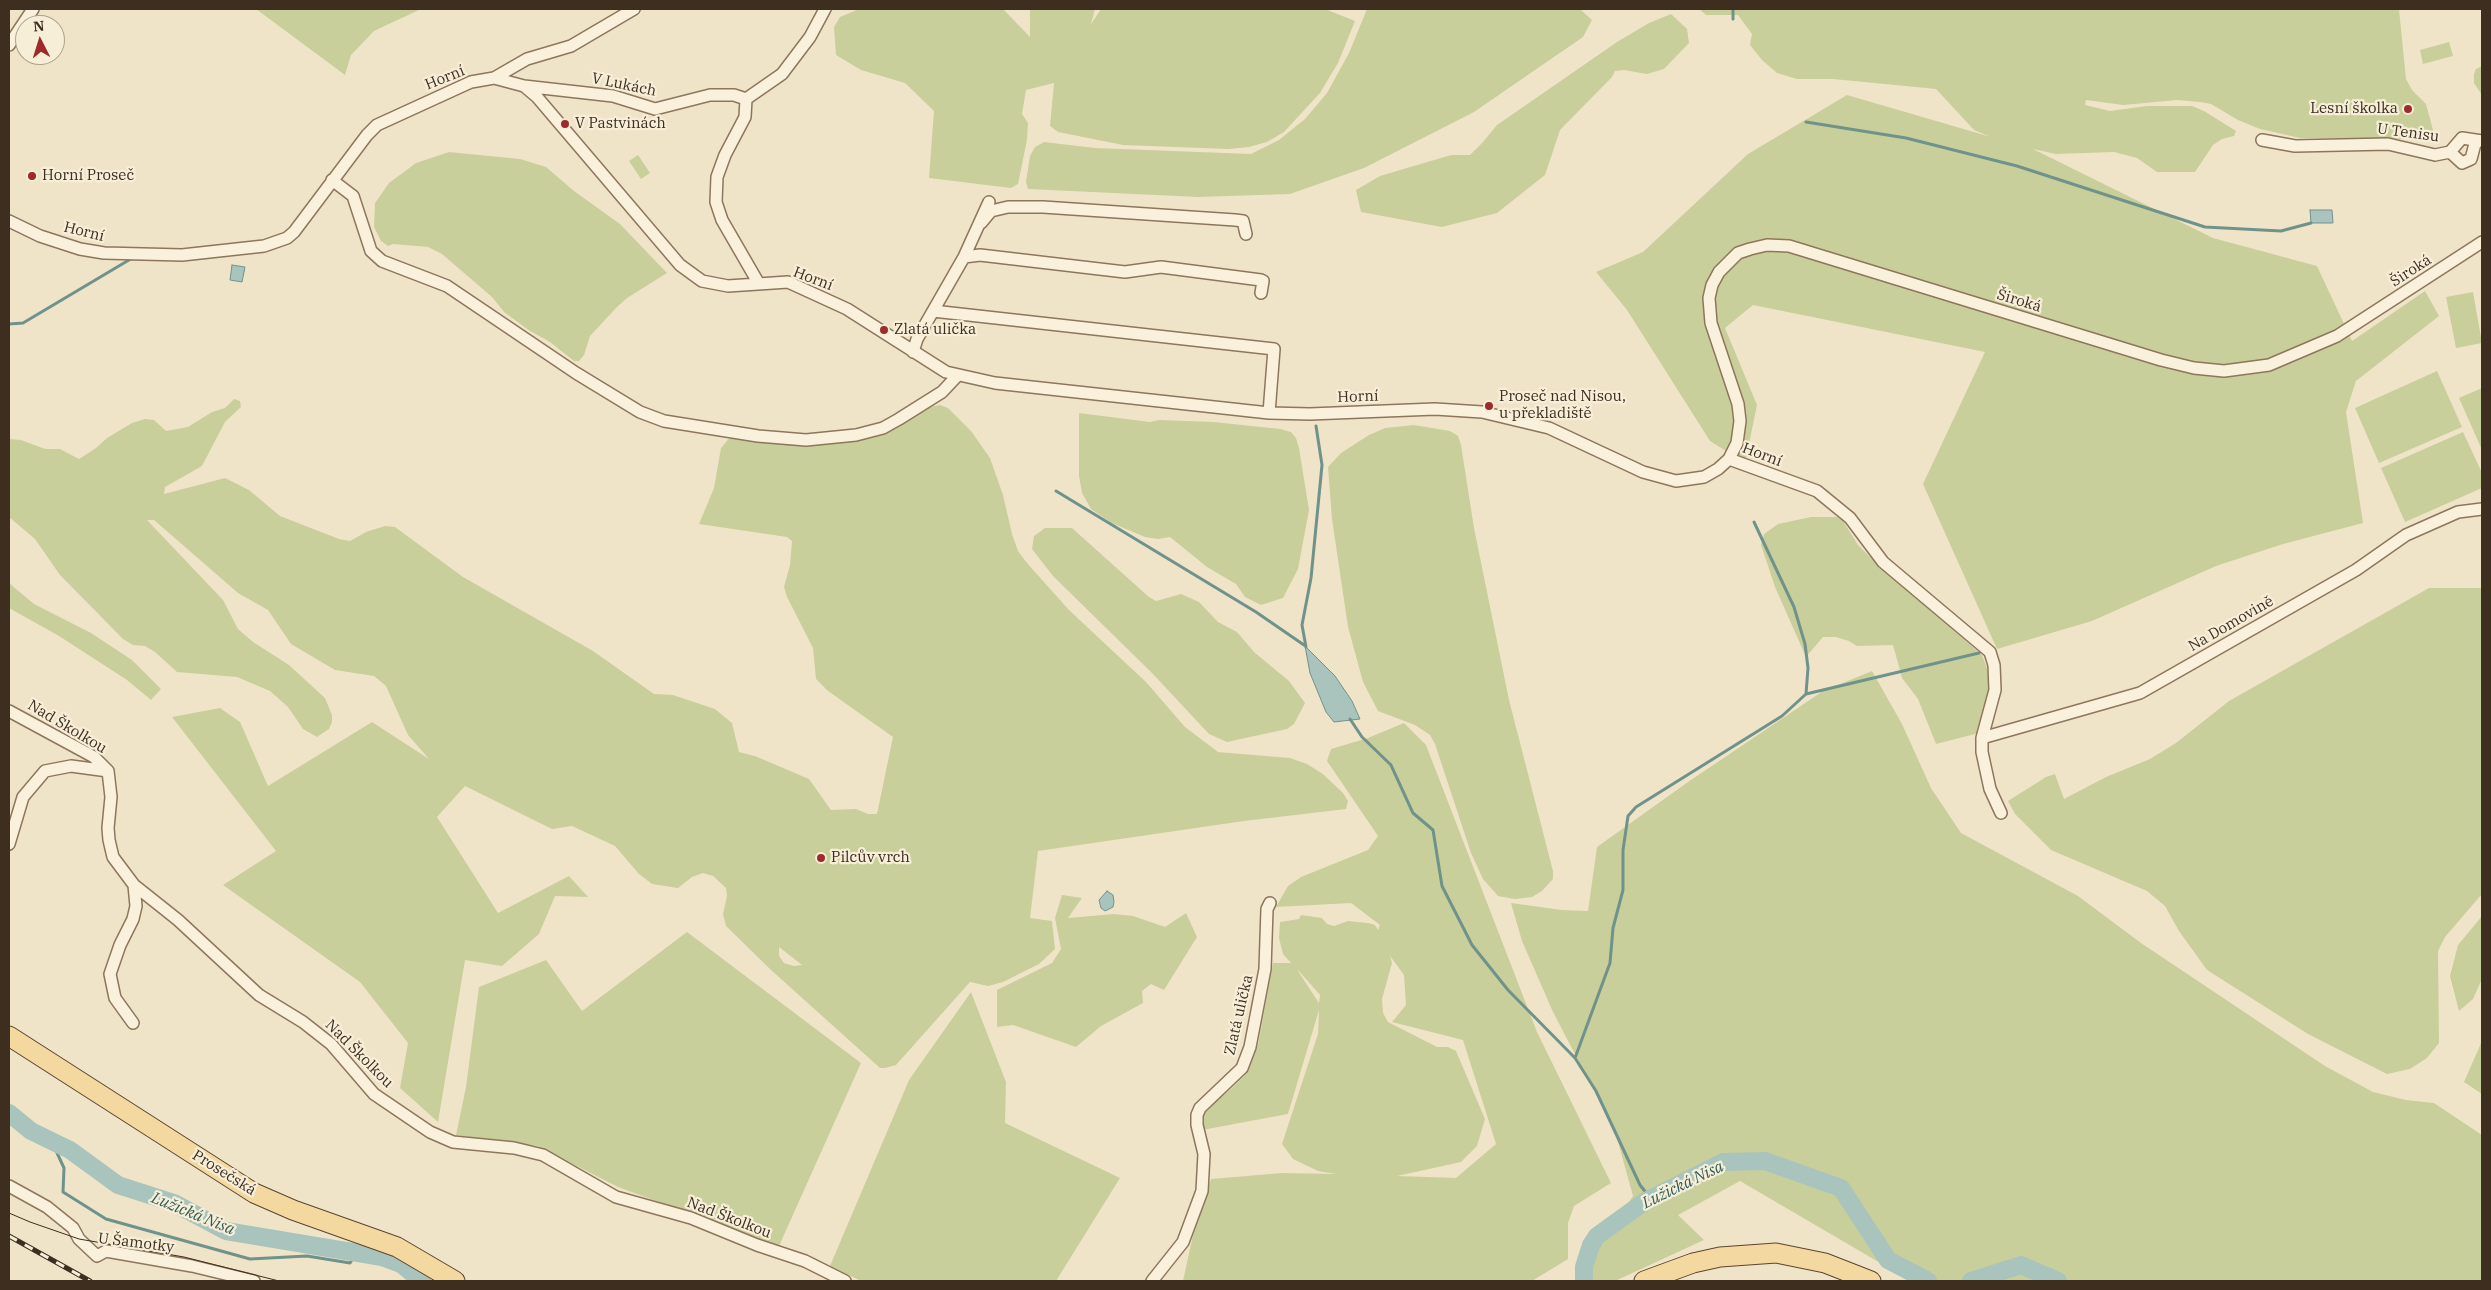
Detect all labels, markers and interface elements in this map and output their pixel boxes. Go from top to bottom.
north arrow [15,15,65,65]
text: N [32,17,45,36]
street label: Horní [423,62,467,94]
street label: V Lukách [590,69,658,101]
place label: Lesní školka [2310,100,2398,118]
marker: Lesní školka [2402,103,2414,115]
place label: V Pastvinách [575,115,666,133]
marker: V Pastvinách [559,118,571,130]
street label: U Tenisu [2376,120,2440,146]
place label: Horní Proseč [42,167,134,185]
marker: Horní Proseč [26,170,38,182]
street label: Horní [62,218,106,246]
street label: Široká [2387,251,2435,291]
street label: Horní [791,263,835,295]
street label: Široká [1995,286,2043,316]
place label: Zlatá ulička [894,321,976,339]
marker: Zlatá ulička [878,324,890,336]
street label: Horní [1337,387,1379,407]
place label: Proseč nad Nisou, u překladiště [1499,388,1626,423]
marker: Proseč nad Nisou, u překladiště [1483,400,1495,412]
street label: Horní [1740,439,1784,471]
street label: Na Domovině [2185,592,2277,656]
street label: Nad Školkou [24,696,110,758]
place label: Pilcův vrch [831,849,910,867]
marker: Pilcův vrch [815,852,827,864]
street label: Zlatá ulička [1221,973,1257,1057]
street label: Nad Školkou [321,1016,397,1092]
street label: Prosečská [189,1146,259,1200]
water label: Lužická Nisa [1639,1157,1727,1213]
water label: Lužická Nisa [149,1189,237,1239]
street label: Nad Školkou [684,1194,774,1242]
street label: U Šamotky [97,1229,175,1257]

